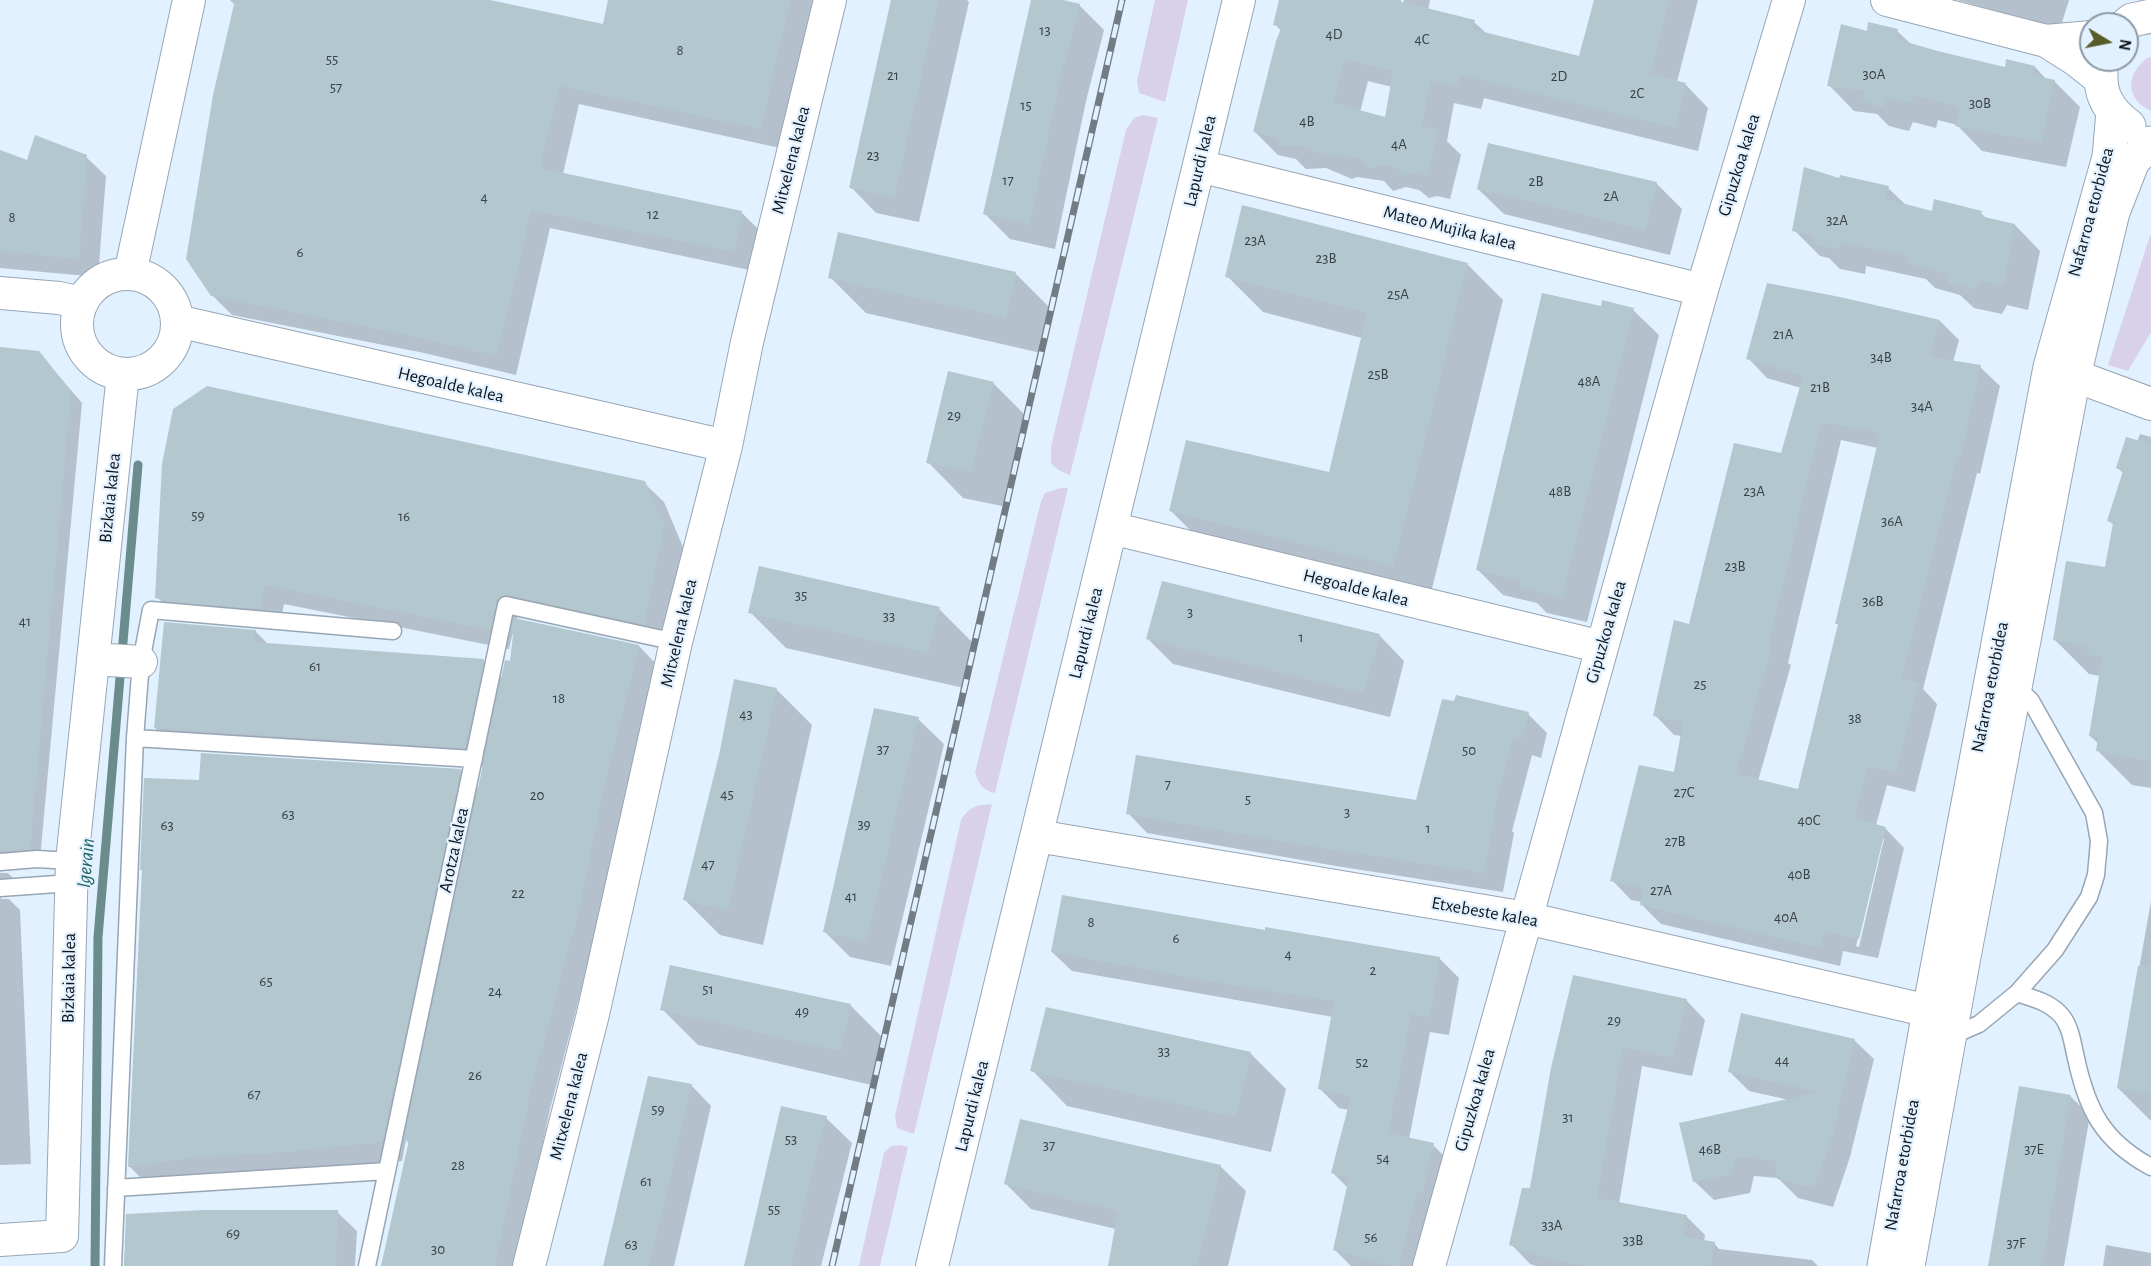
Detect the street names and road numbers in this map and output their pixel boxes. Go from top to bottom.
street label: Mitxelena kalea [767,104,815,216]
street label: Gipuzkoa kalea [1713,111,1765,219]
street label: Lapurdi kalea [1179,113,1221,209]
street label: Nafarroa etorbidea [2063,145,2119,279]
street label: Mateo Mujika kalea [1381,201,1519,255]
street label: Hegoalde kalea [396,362,506,408]
street label: Bizkaia kalea [95,452,125,544]
street label: Hegoalde kalea [1301,564,1411,612]
street label: Mitxelena kalea [656,577,702,689]
street label: Gipuzkoa kalea [1581,578,1631,686]
street label: Lapurdi kalea [1064,585,1108,681]
street label: Nafarroa etorbidea [1967,620,2013,754]
street label: Arotza kalea [434,805,474,895]
street label: Etxebeste kalea [1430,892,1540,932]
street label: Bizkaia kalea [57,933,81,1023]
street label: Gipuzkoa kalea [1450,1046,1500,1154]
street label: Mitxelena kalea [545,1050,593,1162]
street label: Lapurdi kalea [950,1058,994,1154]
street label: Nafarroa etorbidea [1880,1098,1924,1232]

